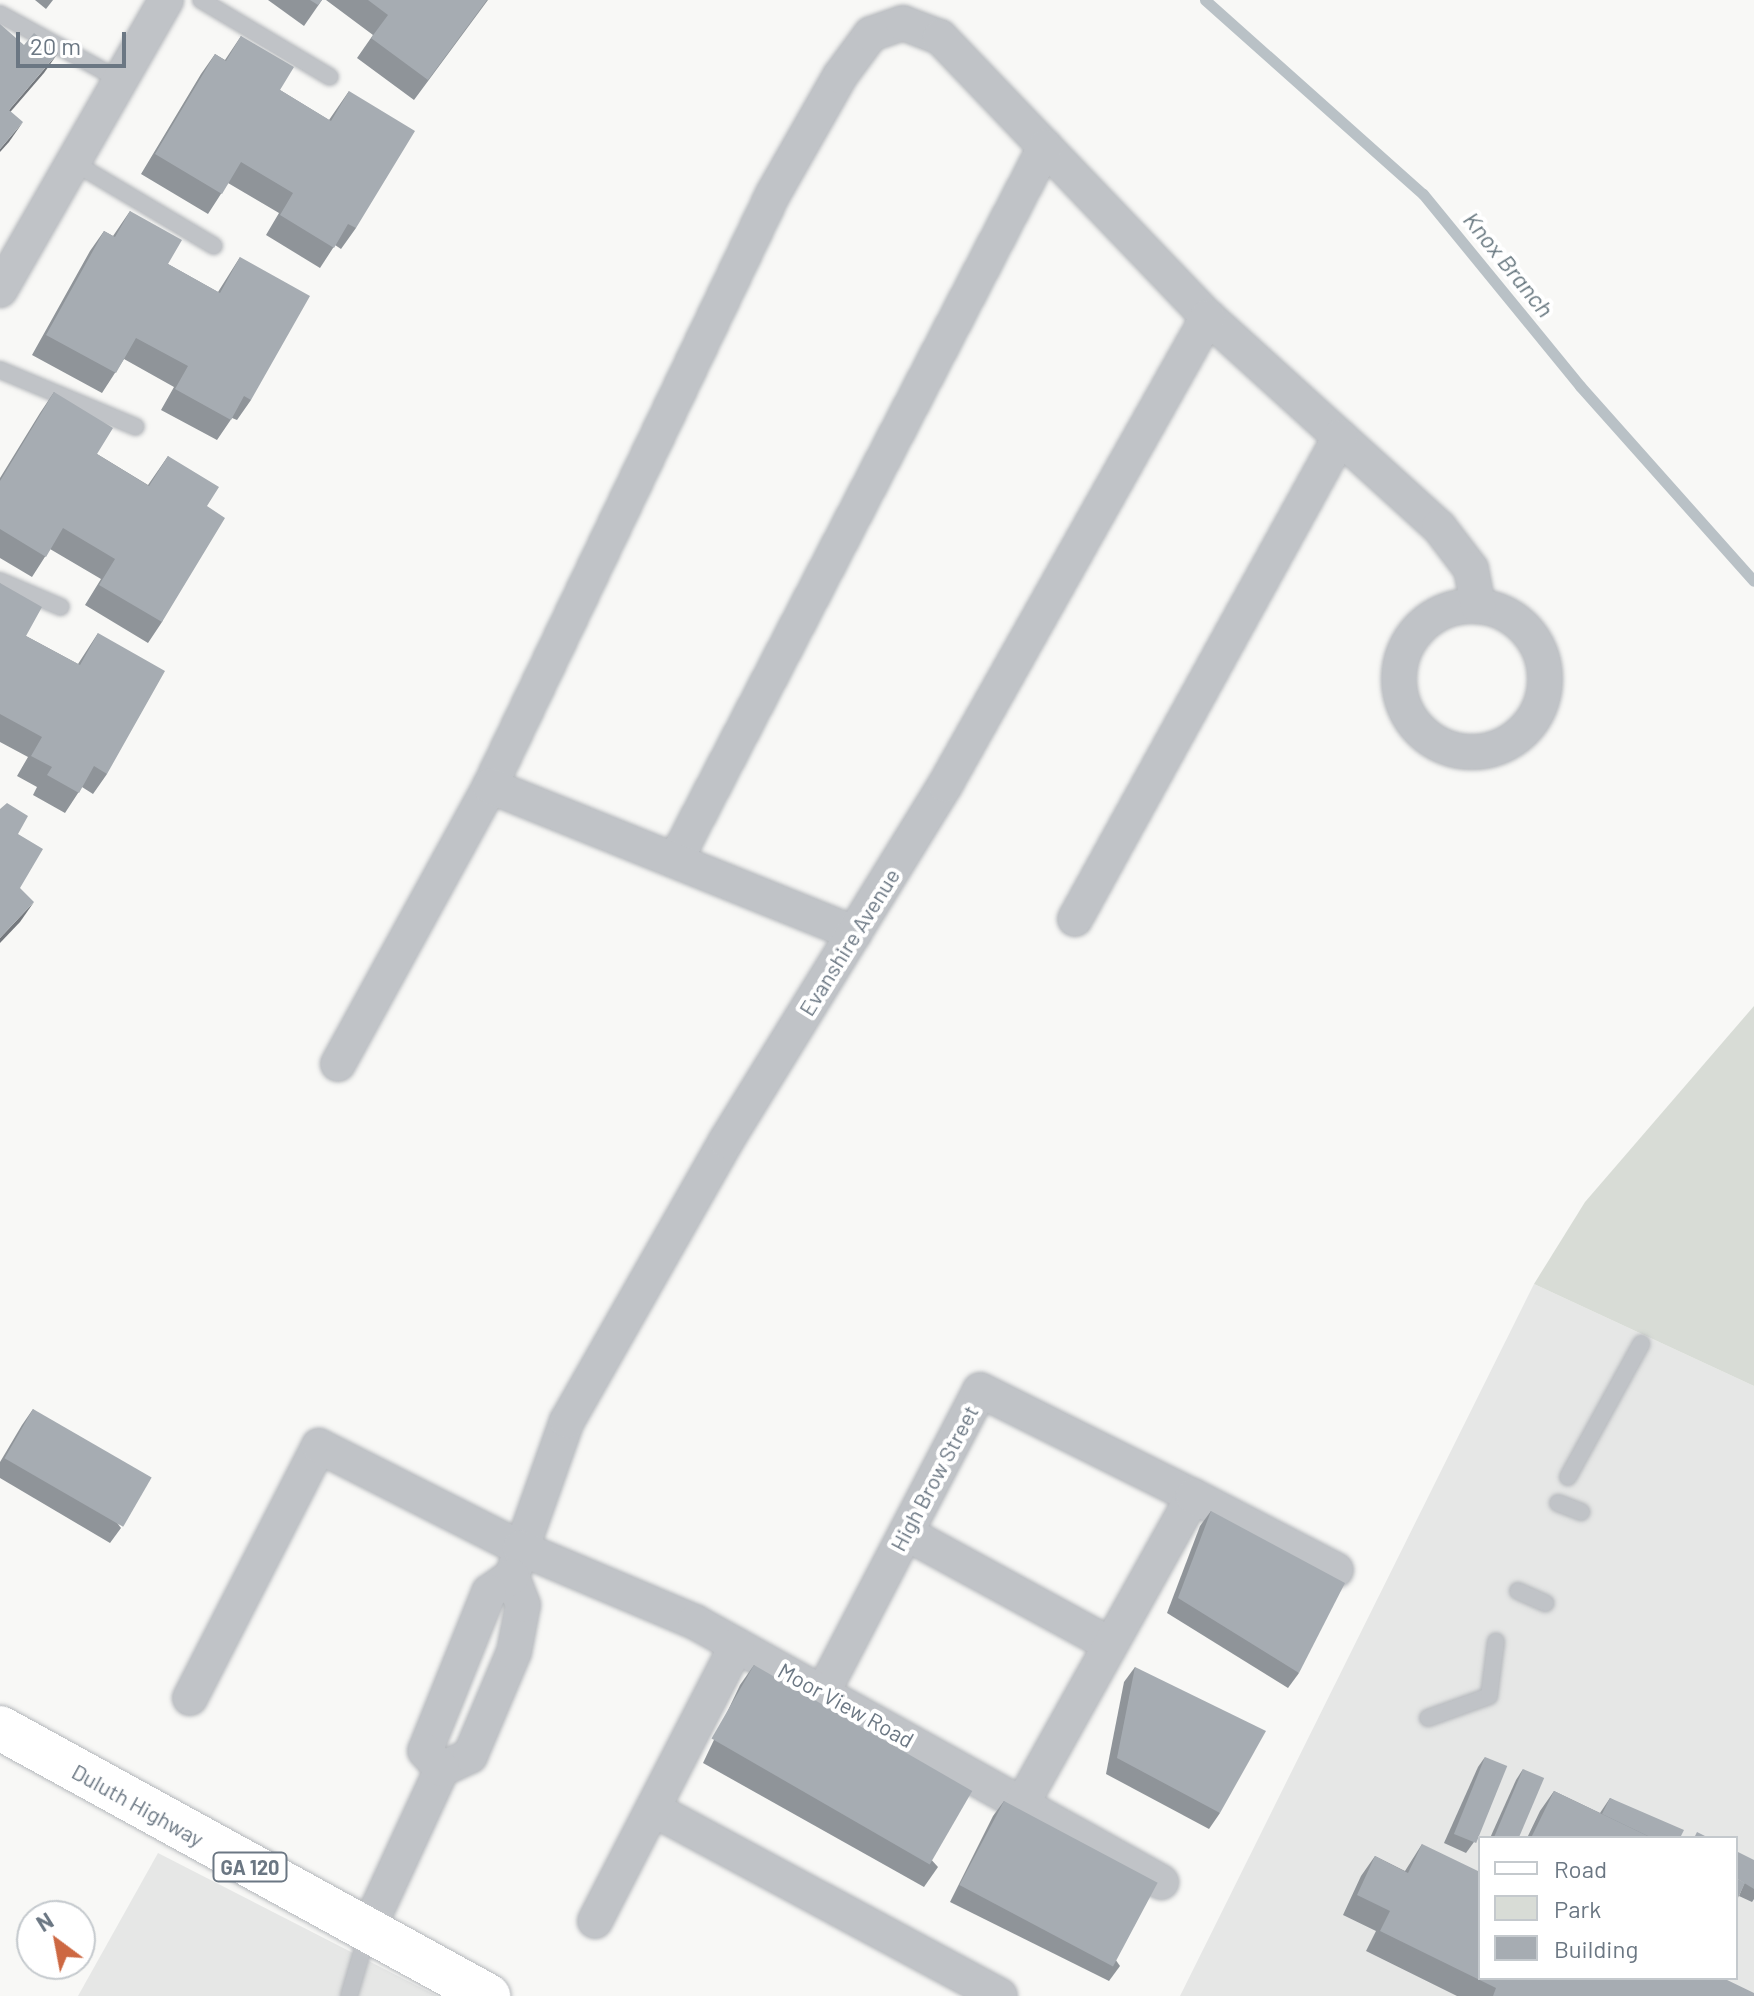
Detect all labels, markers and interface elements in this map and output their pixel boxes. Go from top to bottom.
scale bar [20,16,130,66]
text: 20 m [30,31,81,60]
water label: Knox Branch [1458,205,1560,323]
street label: Evanshire Avenue [793,864,905,1020]
street label: High Brow Street [884,1400,984,1556]
street label: Moor View Road [774,1657,918,1753]
street label: Duluth Highway [68,1758,208,1852]
legend [1478,1836,1738,1980]
road number: GA 120 [212,1851,288,1883]
text: Road [1554,1854,1607,1883]
text: Park [1554,1894,1601,1923]
north arrow [16,1900,96,1980]
text: N [31,1906,57,1936]
text: Building [1554,1934,1638,1963]

